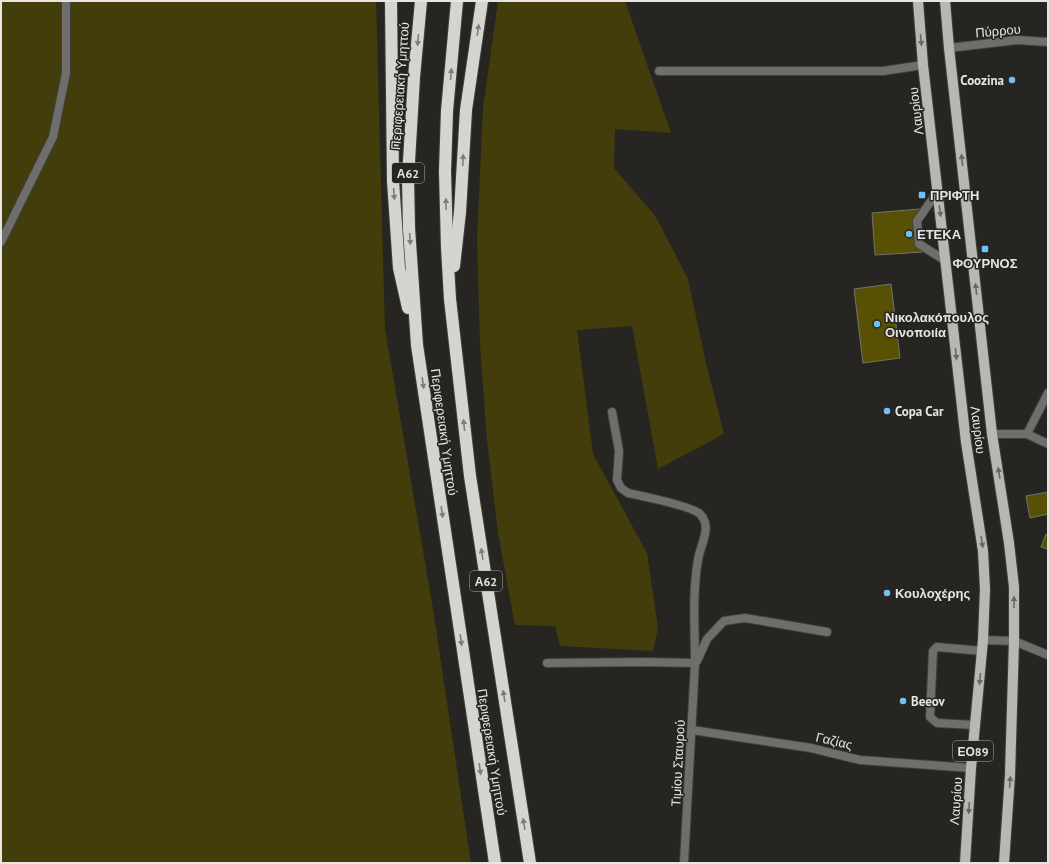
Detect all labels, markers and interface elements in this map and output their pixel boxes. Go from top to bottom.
street label: Πύρρου [975,21,1021,41]
street label: Περιφερειακή Υμηττού [387,22,413,150]
one-way arrow [475,24,481,36]
one-way arrow [414,34,421,46]
one-way arrow [918,34,924,46]
one-way arrow [447,68,454,80]
place label: Coozina [960,72,1004,89]
marker: Coozina [1007,75,1017,85]
street label: Λαυρίου [905,86,927,136]
one-way arrow [460,153,466,166]
one-way arrow [958,154,965,166]
road number: Α62 [392,163,424,183]
place label: ΠΡΙΦΤΗ [930,187,979,204]
one-way arrow [390,188,397,200]
marker: ΠΡΙΦΤΗ [917,190,927,200]
one-way arrow [443,197,449,210]
one-way arrow [937,205,943,217]
place label: ΕΤΕΚΑ [917,226,962,243]
marker: ΕΤΕΚΑ [904,229,914,239]
one-way arrow [406,233,413,245]
marker: ΦΟΥΡΝΟΣ [980,244,990,254]
place label: ΦΟΥΡΝΟΣ [952,255,1018,272]
one-way arrow [973,283,979,295]
place label: Νικολακόπουλος Οινοποιία [885,309,989,341]
marker: Νικολακόπουλος Οινοποιία [872,319,882,329]
one-way arrow [953,348,959,360]
street label: Περιφερειακή Υμηττού [427,367,461,497]
one-way arrow [420,377,426,389]
place label: Copa Car [895,403,944,420]
street label: Λαυρίου [967,405,989,455]
marker: Copa Car [882,406,892,416]
one-way arrow [461,419,467,431]
one-way arrow [996,467,1002,479]
one-way arrow [439,506,445,518]
one-way arrow [979,535,985,548]
one-way arrow [479,548,485,560]
road number: Α62 [470,571,502,591]
place label: Κουλοχέρης [895,585,970,602]
marker: Κουλοχέρης [882,588,892,598]
one-way arrow [1011,595,1017,608]
one-way arrow [458,634,464,646]
one-way arrow [976,673,983,685]
street label: Περιφερειακή Υμηττού [474,687,510,817]
one-way arrow [501,690,507,702]
place label: Beeov [911,693,946,710]
marker: Beeov [898,696,908,706]
street label: Τιμίου Σταυρού [667,719,689,807]
street label: Γαζίας [814,729,854,753]
road number: ΕΟ89 [953,741,993,761]
one-way arrow [477,763,483,775]
street label: Λαυρίου [946,776,966,826]
one-way arrow [1006,776,1013,788]
one-way arrow [965,802,972,814]
one-way arrow [521,818,527,831]

